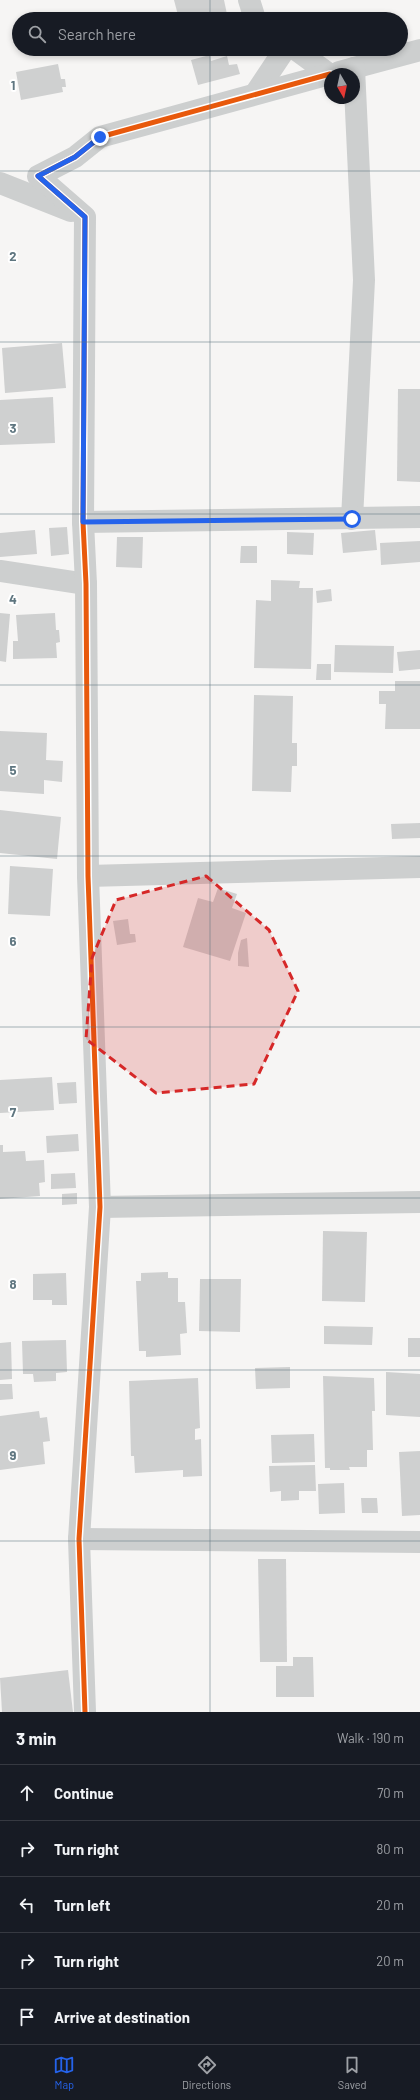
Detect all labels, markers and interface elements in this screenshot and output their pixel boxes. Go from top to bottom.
search box [12,12,408,56]
icon: search [26,23,48,45]
text: Search here [58,25,136,43]
north arrow [324,68,360,104]
text: 1 [11,77,15,93]
route end [91,128,109,146]
text: 2 [9,248,17,264]
text: 3 [9,420,17,436]
route start [343,510,361,528]
text: 4 [9,591,17,607]
text: 5 [9,762,17,778]
text: 6 [10,933,17,949]
text: 7 [10,1104,17,1120]
text: 8 [9,1276,17,1292]
text: 9 [10,1447,17,1463]
text: 3 min [16,1728,56,1748]
text: Walk · 190 m [337,1730,404,1746]
icon: ahead [16,1782,38,1804]
text: Continue [54,1784,114,1802]
text: 70 m [377,1785,404,1801]
icon: right [16,1838,38,1860]
text: Turn right [54,1840,119,1858]
text: 80 m [377,1841,404,1857]
icon: left [16,1894,38,1916]
text: Turn left [54,1896,110,1914]
text: 20 m [376,1897,404,1913]
icon: right [16,1950,38,1972]
text: Turn right [54,1952,119,1970]
text: 20 m [376,1953,404,1969]
icon: arrive [16,2006,38,2028]
text: Arrive at destination [54,2008,190,2026]
tab: Map [53,2054,75,2091]
tab: Directions [182,2054,231,2091]
tab: Saved [338,2054,367,2091]

